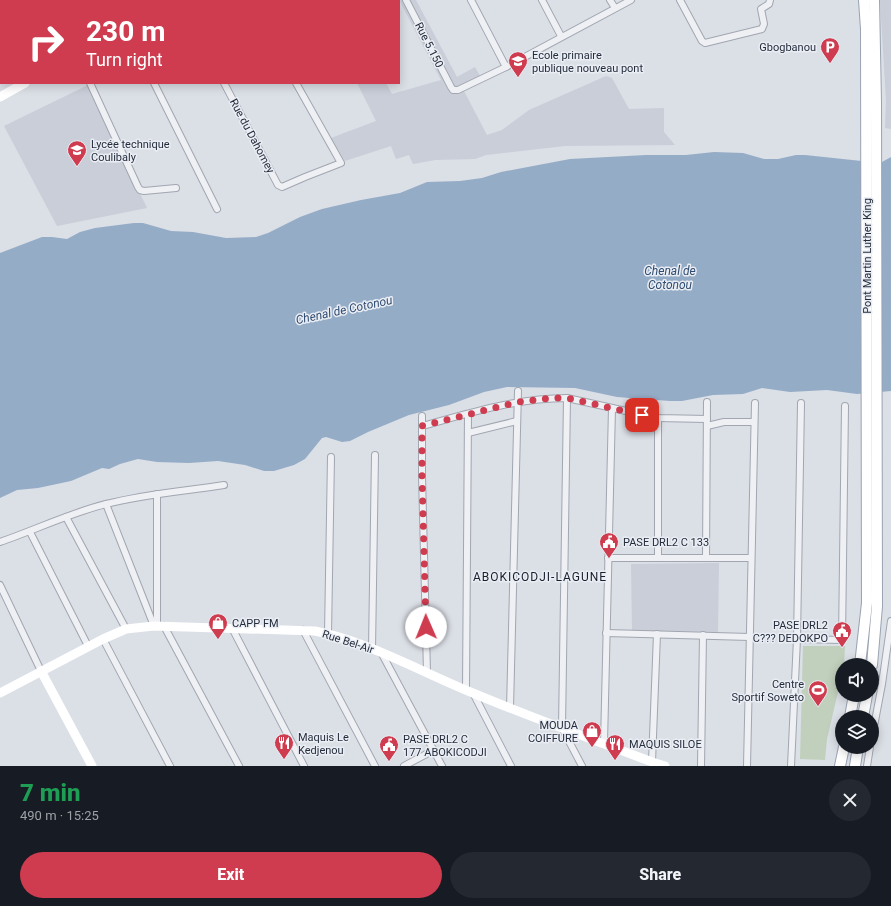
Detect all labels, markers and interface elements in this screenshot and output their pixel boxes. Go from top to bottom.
text: 230 m [86,15,165,48]
icon: right [20,16,72,68]
street label: Rue 5.150 [412,20,446,70]
parking icon: Gbogbanou [819,36,841,64]
place label: Gbogbanou [759,41,816,54]
text: Turn right [86,49,163,70]
place label: Ecole primaire publique nouveau pont [532,49,643,75]
school or university icon: Ecole primaire publique nouveau pont [507,50,529,78]
street label: Rue du Dahomey [227,96,277,176]
place label: Lycée technique Coulibaly [91,138,170,164]
school or university icon: Lycée technique Coulibaly [66,139,88,167]
street label: Pont Martin Luther King [861,198,874,314]
water label: Chenal de Cotonou [644,264,696,292]
water label: Chenal de Cotonou [294,293,394,327]
pin [625,398,659,432]
icon: arrive [631,404,653,426]
public building icon: PASE DRL2 C 133 [598,531,620,559]
place label: PASE DRL2 C 133 [623,536,709,549]
district label: ABOKICODJI-LAGUNE [473,570,607,584]
position arrow [405,606,447,648]
shop icon: CAPP FM [207,612,229,640]
place label: CAPP FM [232,617,279,630]
place label: PASE DRL2 C??? DEDOKPO [753,619,828,645]
public building icon: PASE DRL2 C??? DEDOKPO [831,620,853,648]
street label: Rue Bel-Air [321,628,376,657]
map controls [835,658,879,754]
button: sound [835,658,879,702]
place label: Centre Sportif Soweto [732,678,804,704]
sports icon: Centre Sportif Soweto [807,679,829,707]
button: layers [835,710,879,754]
place label: MOUDA COIFFURE [528,719,579,745]
shop icon: MOUDA COIFFURE [581,720,603,748]
place label: Maquis Le Kedjenou [298,731,349,757]
restaurant icon: Maquis Le Kedjenou [273,732,295,760]
place label: PASE DRL2 C 177 ABOKICODJI [403,733,487,759]
restaurant icon: MAQUIS SILOE [604,733,626,761]
public building icon: PASE DRL2 C 177 ABOKICODJI [378,734,400,762]
place label: MAQUIS SILOE [629,738,702,751]
text: 7 min [20,779,81,807]
button: close [829,779,871,821]
text: 490 m · 15:25 [20,808,99,823]
button: Exit [20,852,442,898]
button: Share [450,852,871,898]

